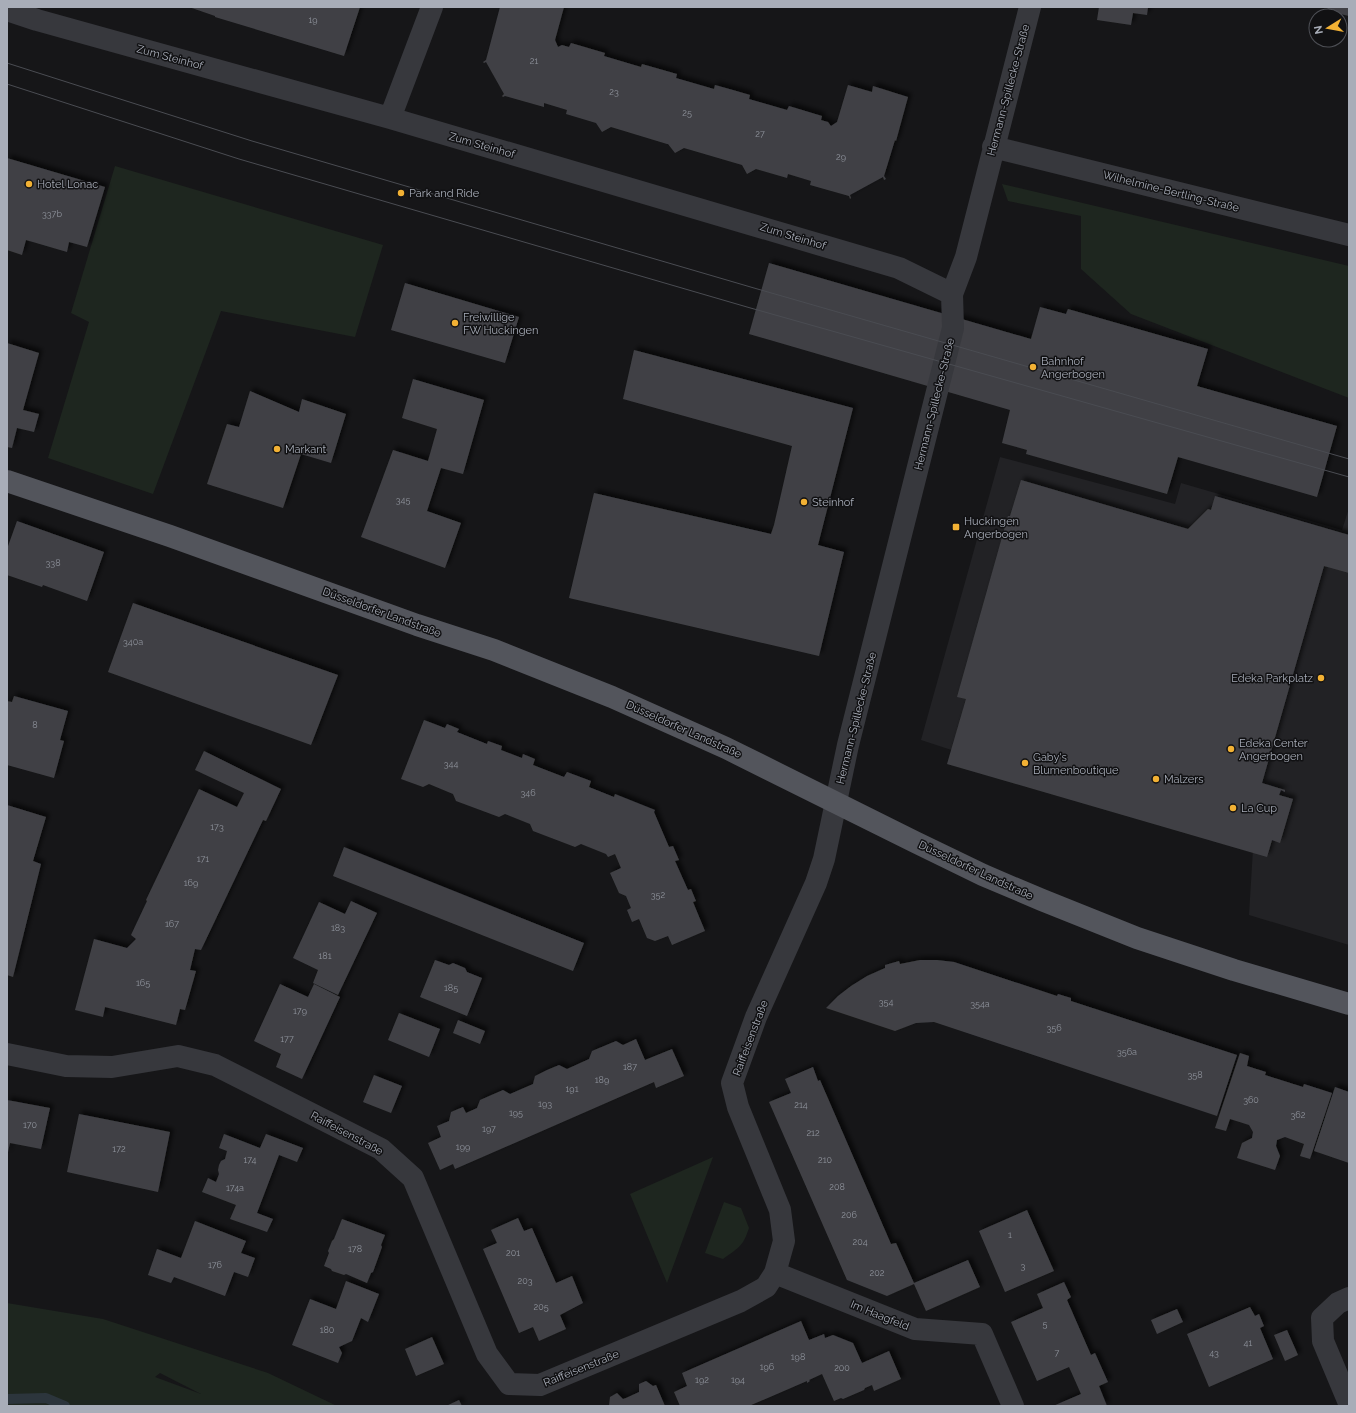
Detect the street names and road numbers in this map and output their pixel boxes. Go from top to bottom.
street label: Hermann-Spillecke-Straße [985,22,1032,157]
street label: Zum Steinhof [135,42,205,73]
street label: Zum Steinhof [447,130,517,161]
street label: Wilhelmine-Bertling-Straße [1101,168,1241,215]
street label: Zum Steinhof [758,220,828,253]
street label: Hermann-Spillecke-Straße [912,336,957,471]
street label: Düsseldorfer Landstraße [321,585,443,640]
street label: Hermann-Spillecke-Straße [834,650,879,785]
street label: Düsseldorfer Landstraße [624,698,744,761]
street label: Düsseldorfer Landstraße [916,838,1036,903]
street label: Raiffeisenstraße [730,998,771,1078]
street label: Raiffeisenstraße [308,1109,386,1158]
street label: Im Haagfeld [849,1298,911,1333]
street label: Raiffeisenstraße [542,1347,621,1389]

